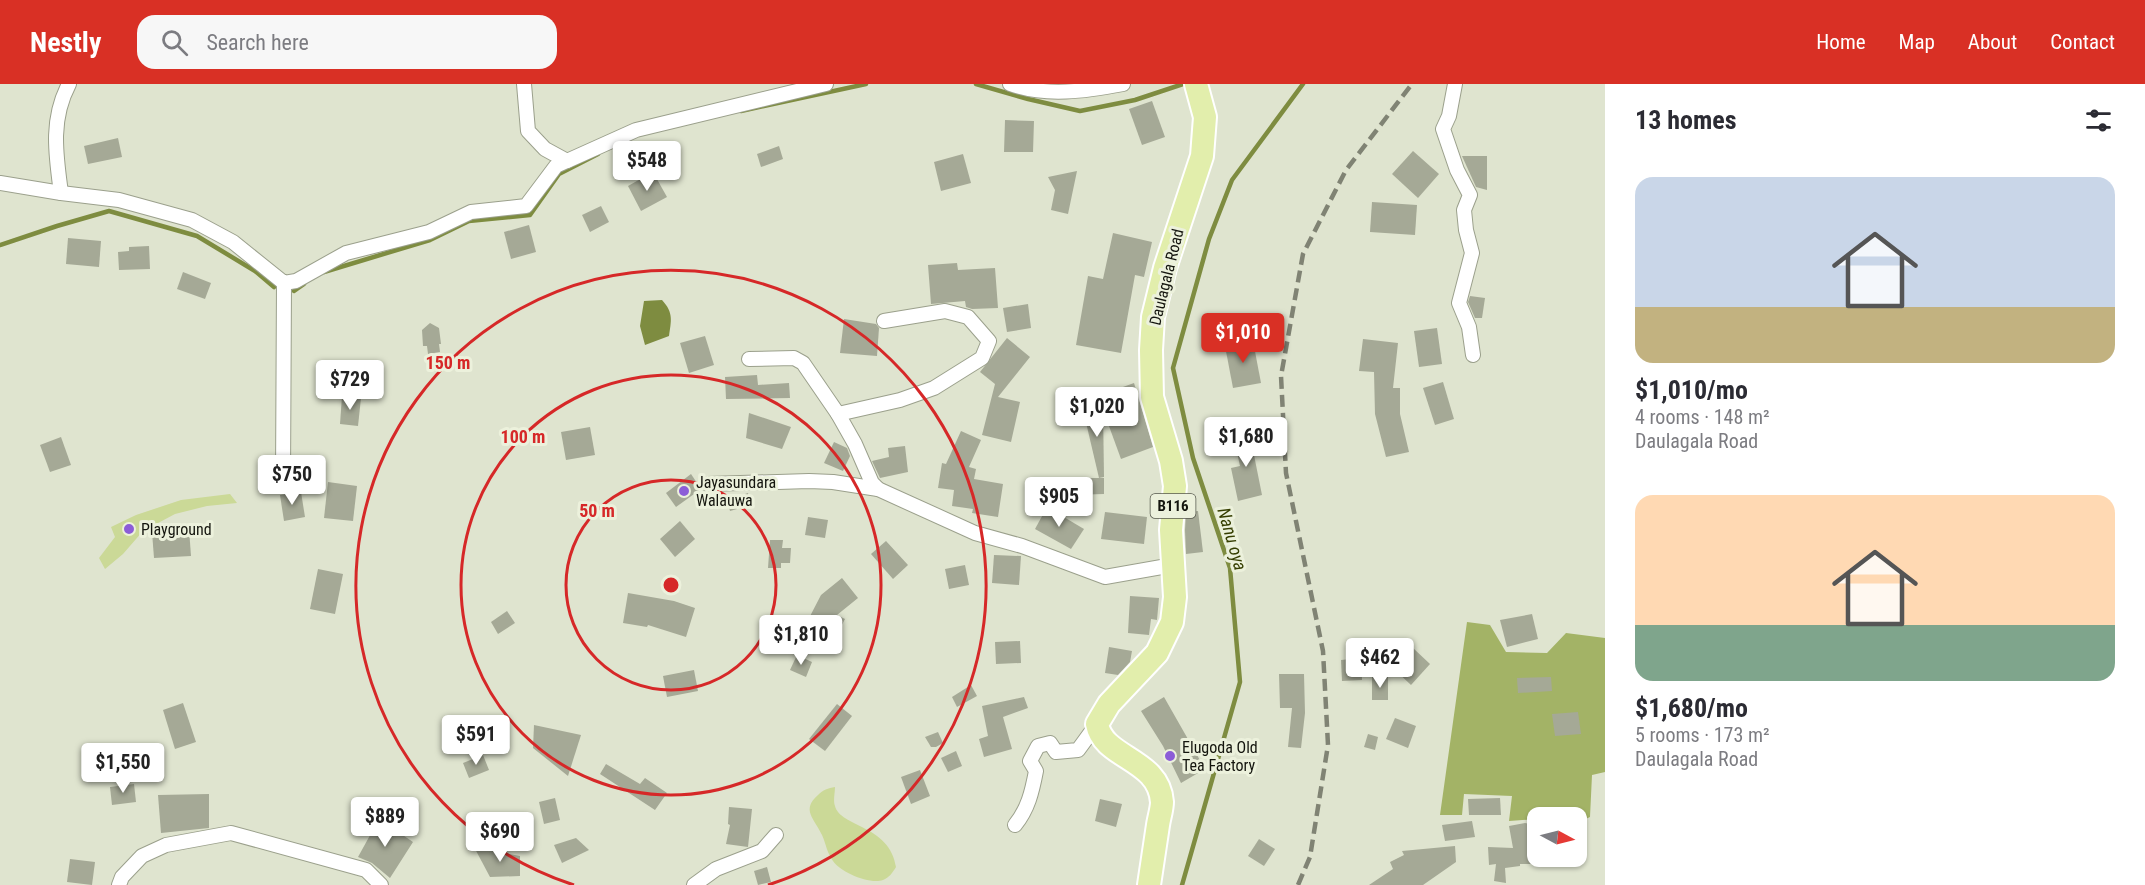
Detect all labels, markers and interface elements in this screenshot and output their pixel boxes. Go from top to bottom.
search box [137,15,557,69]
text: Nestly [30,26,101,59]
icon: search [158,26,191,59]
text: Search here [206,30,309,55]
text: Home [1816,30,1866,54]
text: Map [1899,30,1935,54]
text: About [1968,30,2017,54]
text: Contact [2050,30,2115,54]
icon: filters [2082,104,2115,137]
text: 13 homes [1635,105,1737,135]
pin: $548 [611,141,683,192]
text: $548 [627,148,667,172]
icon: home [1821,216,1929,324]
street label: Daulagala Road [1145,227,1188,327]
pin: $1,010 [1194,313,1292,364]
text: $1,010 [1215,320,1271,344]
text: 150 m [426,352,470,373]
pin: $729 [314,360,386,411]
text: $729 [330,367,370,391]
text: $1,010/mo [1635,375,1748,405]
pin: $1,020 [1048,387,1146,438]
text: $1,020 [1069,394,1125,418]
text: 4 rooms · 148 m² [1635,405,1770,429]
pin: $1,680 [1197,417,1295,468]
text: $1,680 [1218,424,1274,448]
text: 100 m [501,426,545,447]
text: Daulagala Road [1635,429,1758,453]
pin: $750 [256,455,328,506]
text: $750 [272,462,312,486]
place label: Jayasundara Walauwa [696,473,776,510]
pin: $905 [1023,477,1095,528]
marker: Jayasundara Walauwa [677,484,691,498]
text: $905 [1039,484,1079,508]
road number: B116 [1150,494,1196,518]
text: 50 m [579,500,615,521]
water label: Nanu oya [1214,505,1251,573]
place label: Playground [141,520,212,539]
marker: Playground [122,522,136,536]
icon: home [1821,534,1929,642]
centre of rings [661,575,681,595]
pin: $1,810 [752,615,850,666]
text: $1,810 [773,622,829,646]
pin: $462 [1344,638,1416,689]
text: $462 [1360,645,1400,669]
text: $1,680/mo [1635,693,1748,723]
pin: $591 [440,715,512,766]
text: $591 [456,722,496,746]
text: 5 rooms · 173 m² [1635,723,1770,747]
place label: Elugoda Old Tea Factory [1182,738,1258,775]
pin: $1,550 [74,743,172,794]
text: Daulagala Road [1635,747,1758,771]
marker: Elugoda Old Tea Factory [1163,749,1177,763]
text: $1,550 [95,750,151,774]
pin: $889 [349,797,421,848]
text: $889 [365,804,405,828]
north arrow [1527,807,1587,867]
map controls [1527,807,1587,867]
pin: $690 [464,812,536,863]
text: $690 [480,819,520,843]

